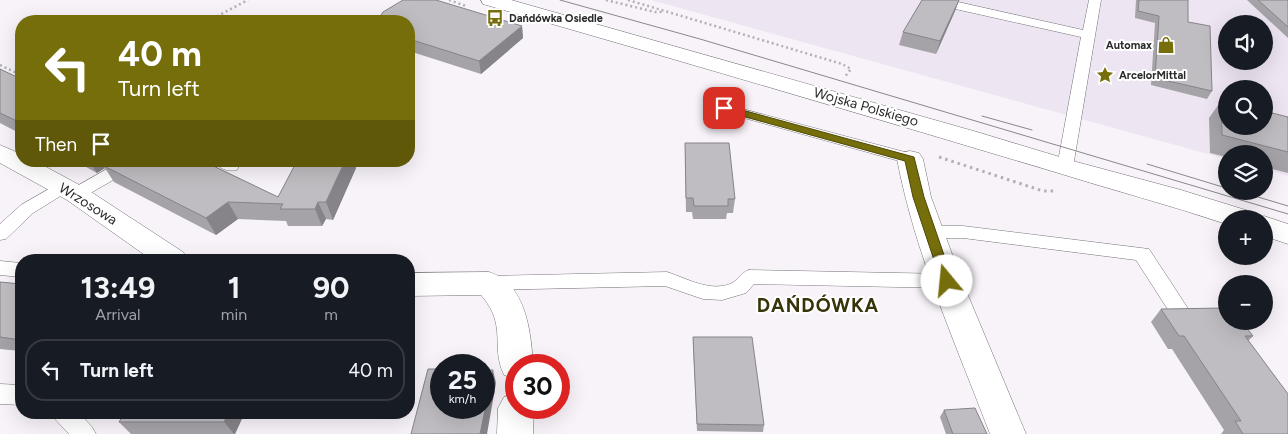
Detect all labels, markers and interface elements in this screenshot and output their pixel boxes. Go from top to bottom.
bus stop icon: Dańdówka Osiedle [485,8,505,28]
place label: Dańdówka Osiedle [509,12,603,25]
map controls [1218,15,1273,330]
button: sound [1218,15,1273,70]
text: 40 m [118,33,202,75]
icon: left [35,35,100,100]
shop icon: Automax [1156,35,1176,55]
place label: Automax [1106,39,1152,52]
place icon: ArcelorMittal [1095,65,1115,85]
place label: ArcelorMittal [1119,69,1186,82]
text: Turn left [118,75,200,102]
button: search [1218,80,1273,135]
street label: Wojska Polskiego [812,84,920,130]
pin [703,87,745,129]
icon: arrive [710,94,738,122]
icon: arrive [87,130,115,158]
text: Then [35,133,77,156]
button: layers [1218,145,1273,200]
street label: Wrzosowa [56,179,120,229]
button: + [1218,210,1273,265]
position arrow [920,254,972,306]
text: 13:49 [81,269,155,306]
text: 1 [228,269,240,306]
text: 90 [313,269,349,306]
button: − [1218,275,1273,330]
district label: DAŃDÓWKA [757,294,879,317]
text: Arrival [95,305,141,324]
text: min [221,305,247,324]
text: m [324,305,338,324]
speed limit sign: 30 [505,354,570,419]
icon: left [37,356,65,384]
text: Turn left [80,359,154,382]
text: 40 m [348,359,393,382]
text: 25 [448,365,477,395]
text: km/h [449,392,476,406]

